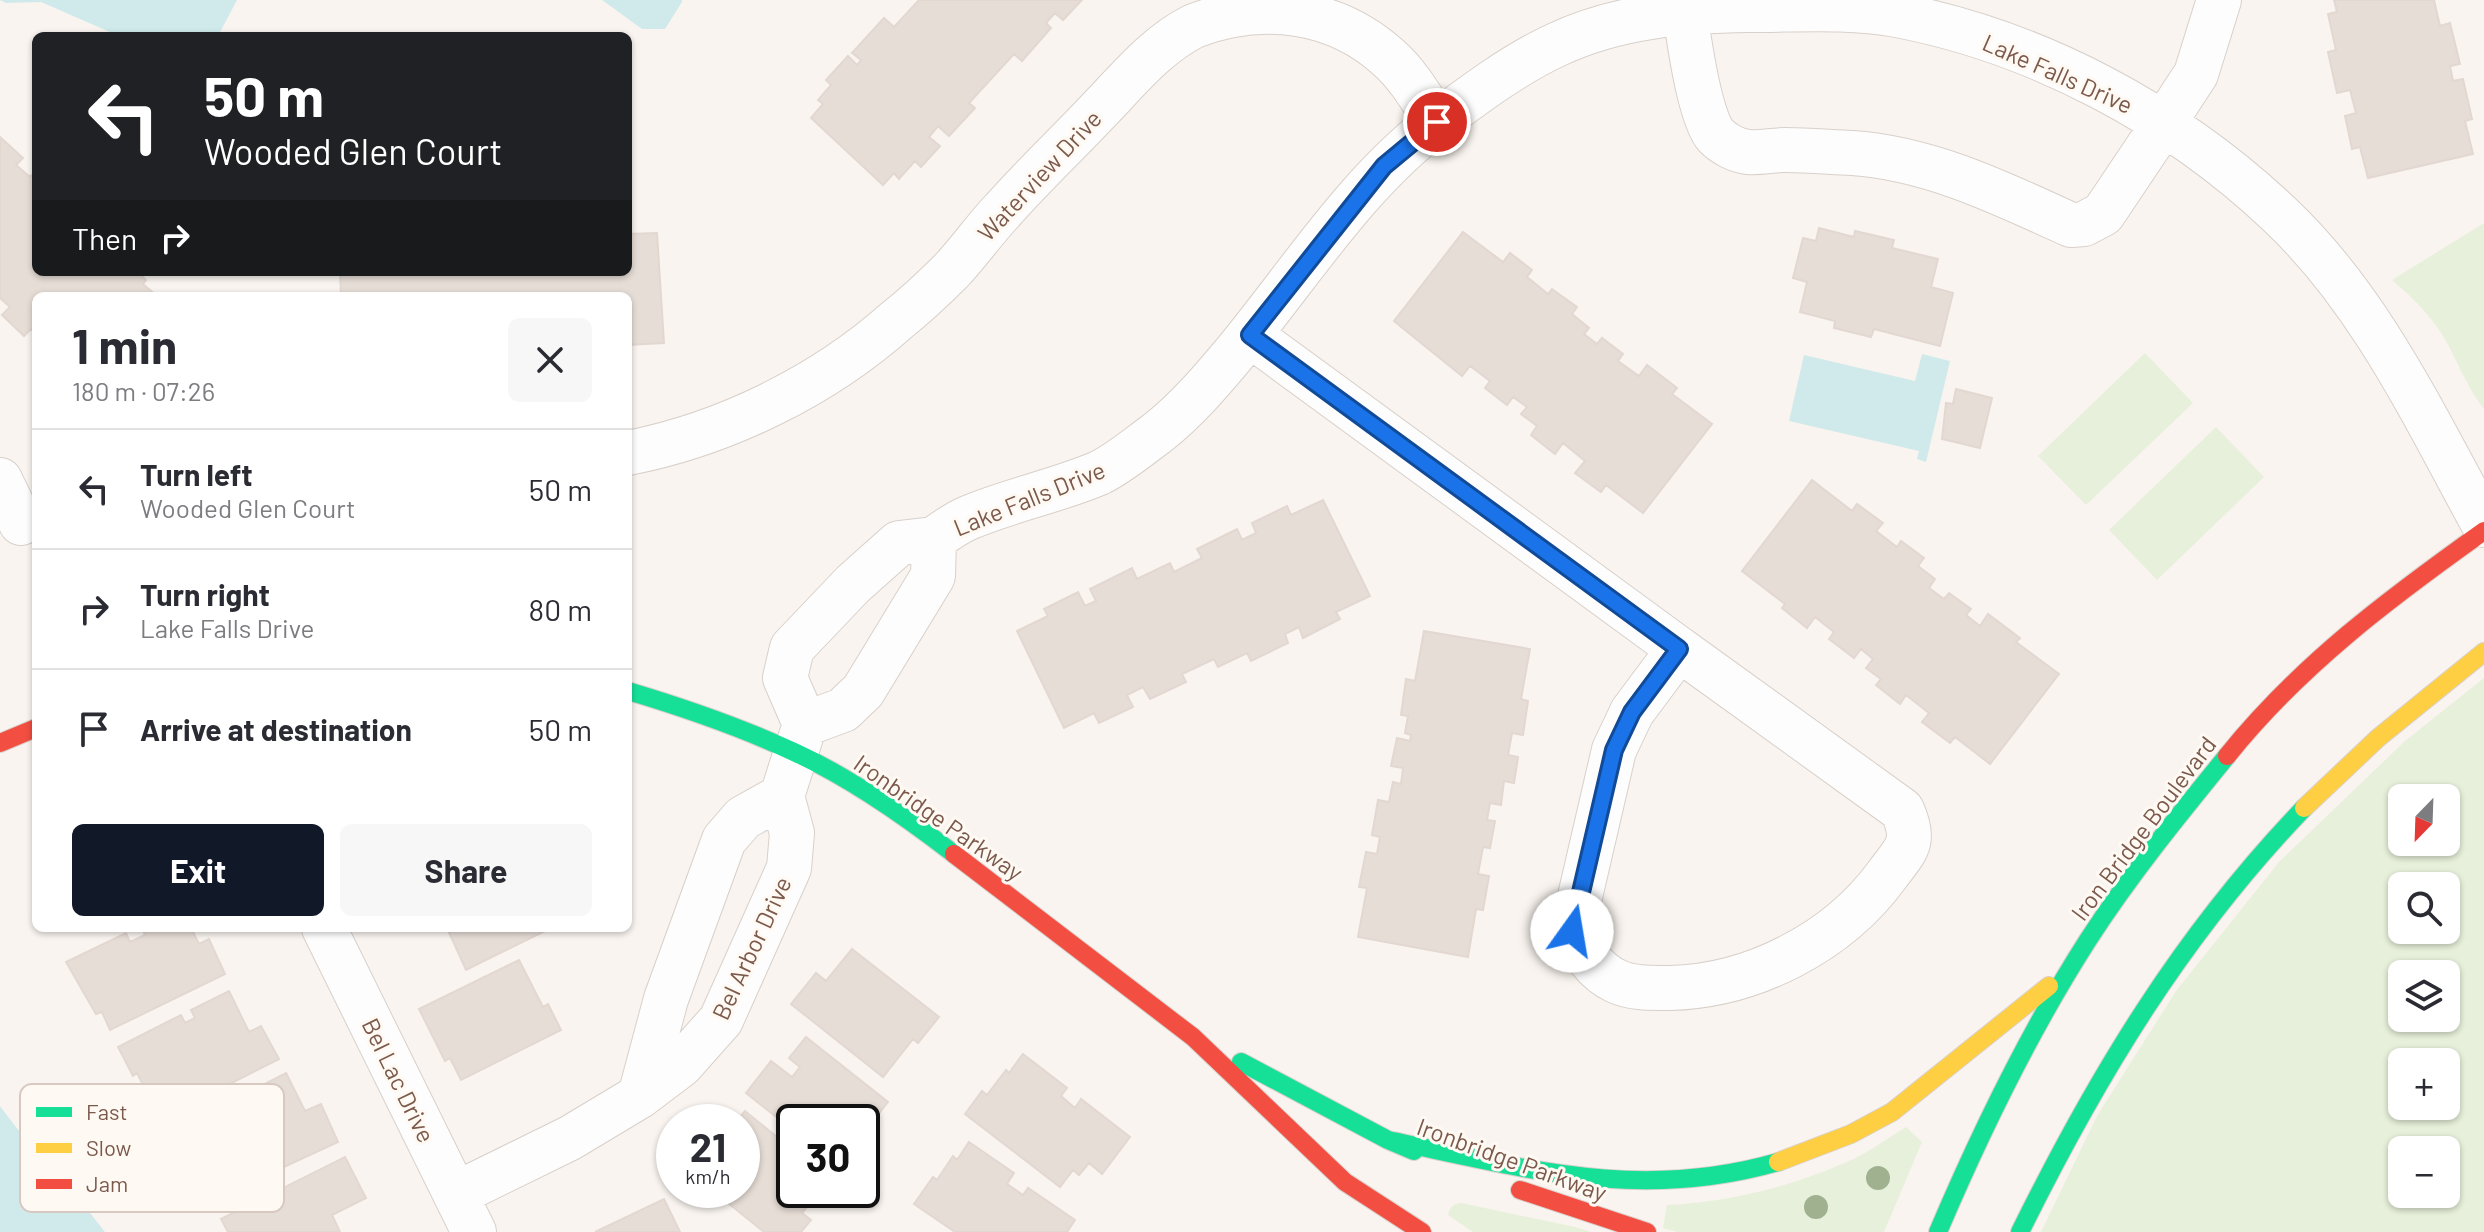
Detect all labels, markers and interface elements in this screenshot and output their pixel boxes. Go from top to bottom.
street label: Lake Falls Drive [1979,27,2137,119]
text: 50 m [204,61,324,128]
icon: left [72,64,176,168]
pin [1403,88,1471,156]
icon: arrive [1415,100,1459,144]
street label: Waterview Drive [971,104,1107,246]
text: Wooded Glen Court [204,129,502,172]
icon: right [153,216,197,260]
text: Then [72,220,137,256]
text: 1 min [72,316,177,374]
button: close [508,318,592,402]
text: 180 m · 07:26 [72,375,215,406]
street label: Lake Falls Drive [949,454,1109,542]
text: Turn left [140,456,253,492]
icon: left [72,467,116,511]
text: 50 m [529,471,592,507]
text: Wooded Glen Court [140,492,356,523]
text: Turn right [140,576,270,612]
icon: right [72,587,116,631]
text: 80 m [529,591,592,627]
text: Lake Falls Drive [140,612,314,643]
icon: arrive [72,707,116,751]
text: Arrive at destination [140,711,412,747]
text: 50 m [529,711,592,747]
street label: Iron Bridge Boulevard [2064,730,2222,926]
street label: Ironbridge Parkway [849,748,1029,886]
north arrow [2388,784,2460,856]
map controls [2388,784,2460,1208]
button: Exit [72,824,324,916]
button: Share [340,824,592,916]
street label: Bel Arbor Drive [705,872,797,1024]
button: search [2388,872,2460,944]
position arrow [1530,889,1614,973]
button: layers [2388,960,2460,1032]
street label: Bel Lac Drive [356,1013,442,1147]
button: + [2388,1048,2460,1120]
legend [20,1084,284,1212]
text: Fast [86,1098,128,1124]
speed limit sign: 30 [776,1104,880,1208]
street label: Ironbridge Parkway [1413,1111,1611,1207]
text: 21 [690,1122,726,1170]
text: Slow [86,1134,131,1160]
button: − [2388,1136,2460,1208]
text: km/h [685,1164,731,1188]
text: Jam [86,1170,128,1196]

